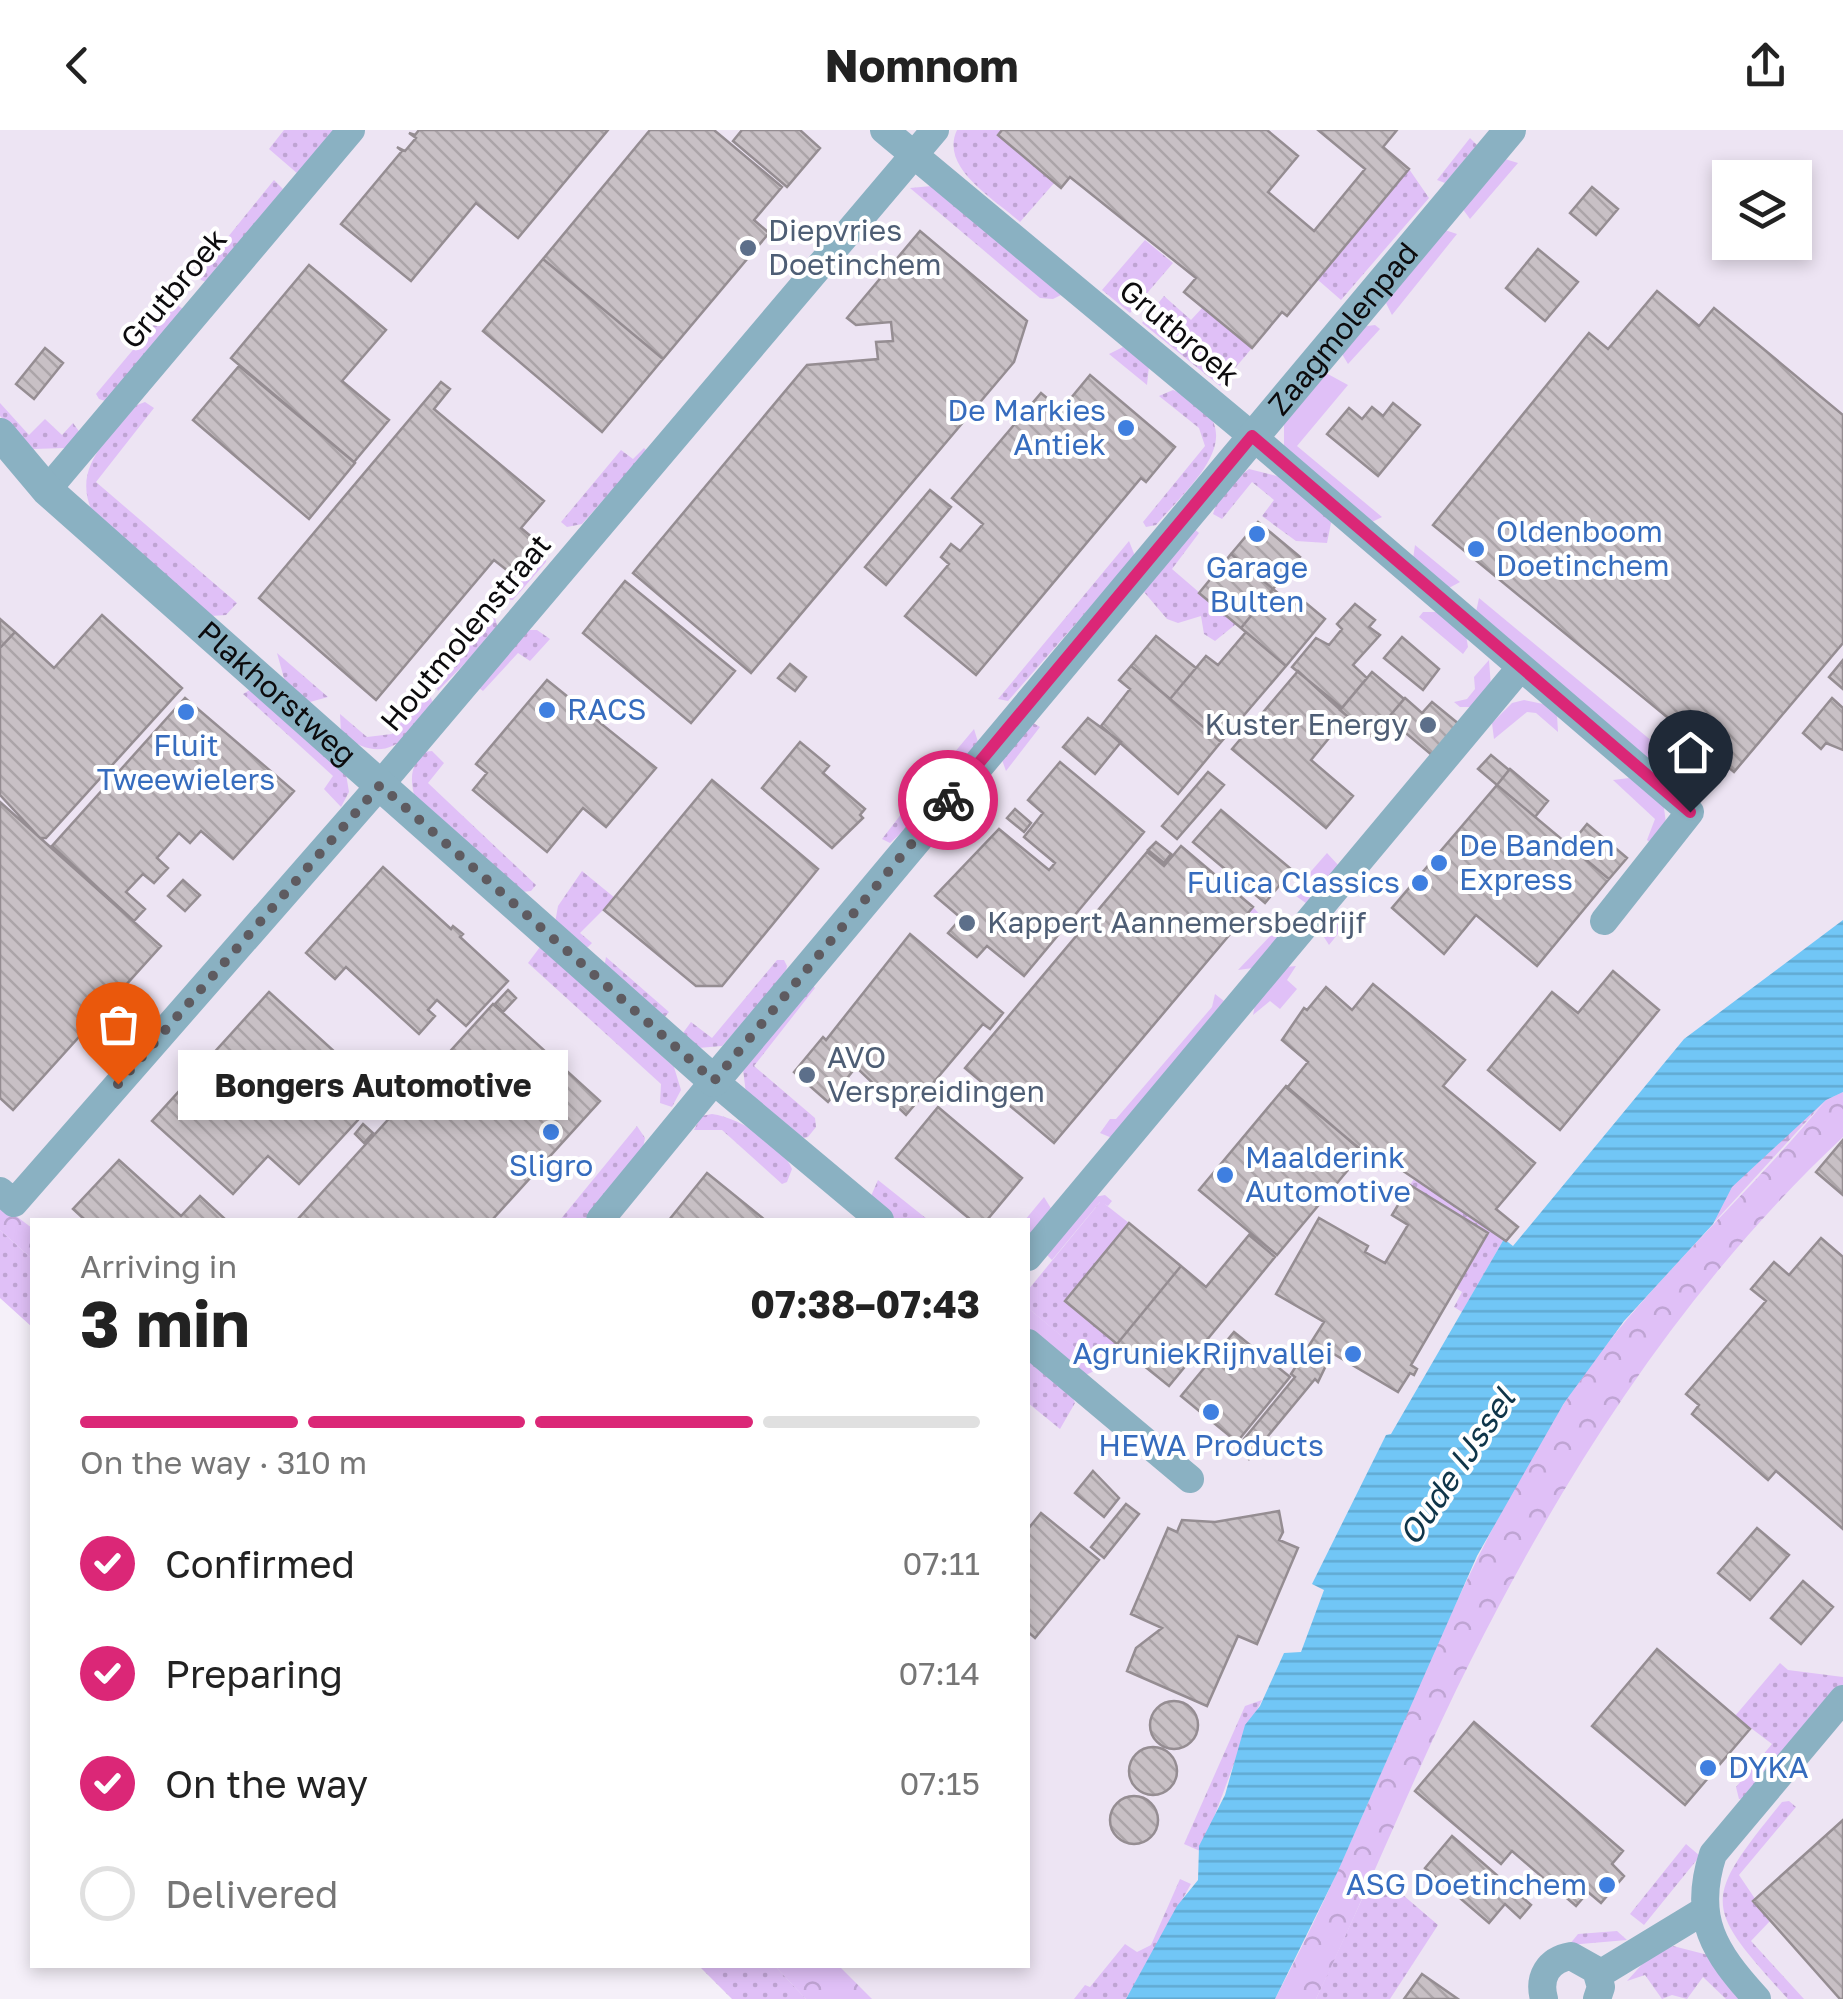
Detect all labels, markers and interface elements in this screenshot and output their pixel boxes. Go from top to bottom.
icon: back [50,38,105,93]
text: Nomnom [824,38,1019,92]
icon: share [1738,38,1793,93]
map controls [1712,160,1812,260]
button: layers [1712,160,1812,260]
place label: Diepvries Doetinchem [768,212,942,282]
street label: Grutbroek [113,221,234,356]
street label: Zaagmolenpad [1260,235,1425,422]
marker: Diepvries Doetinchem [737,237,759,259]
street label: Grutbroek [1112,272,1247,393]
place label: De Markies Antiek [947,392,1106,462]
marker: De Markies Antiek [1115,417,1137,439]
place label: Oldenboom Doetinchem [1496,513,1670,583]
marker: Garage Bulten [1246,523,1268,545]
street label: Houtmolenstraat [373,527,558,738]
marker: Oldenboom Doetinchem [1465,538,1487,560]
place label: Garage Bulten [1206,549,1308,619]
street label: Plakhorstweg [191,613,364,772]
place label: RACS [567,691,647,727]
marker: RACS [536,699,558,721]
marker: Fluit Tweewielers [175,701,197,723]
place label: Kuster Energy [1204,706,1408,742]
pin [1648,710,1733,813]
marker: Kuster Energy [1417,714,1439,736]
icon: home [1663,725,1718,780]
place label: Fluit Tweewielers [97,727,275,797]
courier [898,750,998,850]
icon: bike [921,773,976,828]
place label: De Banden Express [1459,827,1615,897]
marker: De Banden Express [1428,852,1450,874]
place label: Fulica Classics [1187,864,1400,900]
marker: Fulica Classics [1409,872,1431,894]
place label: Kappert Aannemersbedrijf [987,904,1366,940]
marker: Kappert Aannemersbedrijf [956,912,978,934]
pin [76,982,161,1085]
icon: bag [91,997,146,1052]
place label: AVO Verspreidingen [827,1039,1045,1109]
callout: Bongers Automotive [178,1049,568,1119]
marker: AVO Verspreidingen [796,1064,818,1086]
text: Bongers Automotive [214,1066,532,1104]
marker: Sligro [540,1121,562,1143]
place label: Maalderink Automotive [1245,1139,1411,1209]
place label: Sligro [509,1147,593,1183]
marker: Maalderink Automotive [1214,1164,1236,1186]
text: Arriving in [80,1247,237,1285]
text: 07:38–07:43 [750,1281,980,1326]
text: 3 min [80,1283,250,1361]
place label: AgruniekRijnvallei [1073,1335,1333,1371]
marker: AgruniekRijnvallei [1342,1343,1364,1365]
water label: Oude IJssel [1390,1380,1523,1552]
marker: HEWA Products [1200,1401,1222,1423]
place label: HEWA Products [1098,1427,1324,1463]
text: On the way · 310 m [80,1443,367,1481]
icon: check [80,1536,135,1591]
text: Confirmed [165,1541,355,1586]
text: 07:11 [903,1544,980,1582]
icon: check [80,1646,135,1701]
text: Preparing [165,1651,343,1696]
text: 07:14 [899,1654,980,1692]
place label: DYKA [1728,1749,1809,1785]
icon: check [80,1756,135,1811]
marker: DYKA [1697,1757,1719,1779]
text: On the way [165,1761,368,1806]
text: 07:15 [900,1764,980,1802]
place label: ASG Doetinchem [1346,1866,1587,1902]
text: Delivered [165,1871,338,1916]
marker: ASG Doetinchem [1596,1874,1618,1896]

